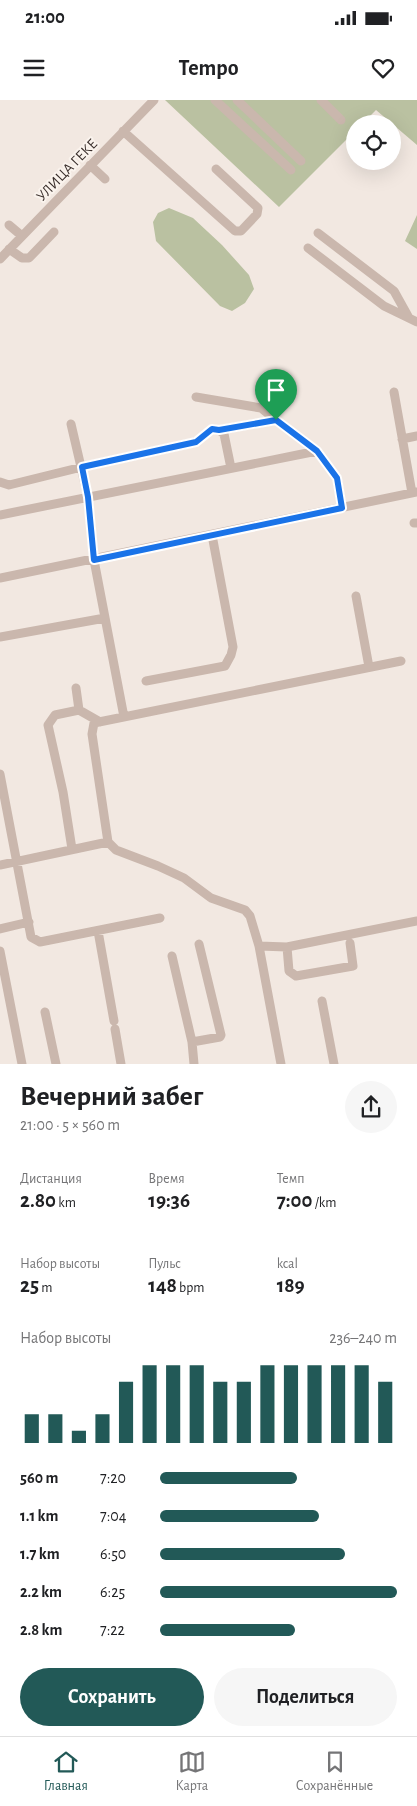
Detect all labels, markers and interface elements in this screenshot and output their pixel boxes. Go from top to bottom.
text: 21:00 [25,8,65,27]
icon: menu [20,54,48,82]
icon: heart [369,54,397,82]
text: Tempo [178,57,239,79]
map controls [346,115,401,170]
button: locate [346,115,401,170]
street label: УЛИЦА ГЕКЕ [34,136,100,204]
pin [255,369,297,420]
icon: arrive [262,376,290,404]
button: share [345,1081,397,1133]
text: Вечерний забег [20,1083,203,1111]
text: 21:00 · 5 × 560 m [20,1117,120,1133]
text: Дистанция [20,1172,82,1186]
text: Время [148,1172,185,1186]
text: Темп [277,1172,305,1186]
text: 2.80 [20,1190,56,1211]
text: 19:36 [148,1190,190,1211]
text: 7:00 [277,1190,312,1211]
text: km [56,1196,76,1210]
text: /km [312,1196,336,1210]
text: Набор высоты [20,1257,100,1271]
text: Пульс [148,1257,181,1271]
text: kcal [277,1257,298,1271]
text: 25 [20,1275,39,1296]
text: 148 [148,1275,177,1296]
text: 189 [277,1275,305,1296]
text: m [39,1281,52,1295]
text: bpm [177,1281,205,1295]
text: Набор высоты [20,1330,111,1346]
text: 236–240 m [329,1330,397,1346]
text: 560 m [20,1470,58,1486]
text: 7:20 [100,1470,126,1486]
text: 1.1 km [20,1508,58,1524]
text: 7:04 [100,1508,126,1524]
text: 1.7 km [20,1546,60,1562]
text: 6:50 [100,1546,126,1562]
text: 2.2 km [20,1584,62,1600]
text: 6:25 [100,1584,125,1600]
text: 2.8 km [20,1622,62,1638]
text: 7:22 [100,1622,125,1638]
button: Сохранить [20,1668,204,1726]
button: Поделиться [214,1668,397,1726]
tab: Главная [44,1748,88,1795]
tab: Карта [175,1748,208,1795]
tab: Сохранённые [296,1748,373,1795]

